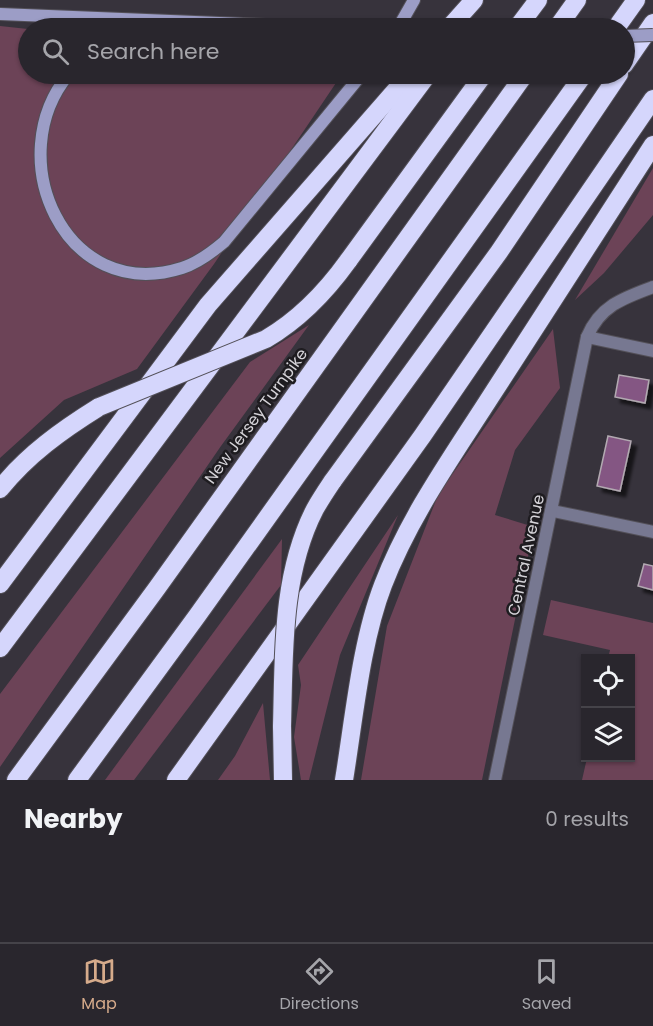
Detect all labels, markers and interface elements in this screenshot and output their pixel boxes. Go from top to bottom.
search box [18,18,635,84]
icon: search [39,35,72,68]
text: Search here [87,36,220,67]
street label: New Jersey Turnpike [199,343,313,488]
street label: Central Avenue [502,492,550,618]
map controls [581,654,635,762]
button: locate [581,654,635,708]
button: layers [581,708,635,762]
text: Nearby [24,801,122,837]
text: 0 results [545,805,629,833]
tab: Map [81,955,117,1016]
tab: Directions [280,955,359,1016]
tab: Saved [522,955,572,1016]

